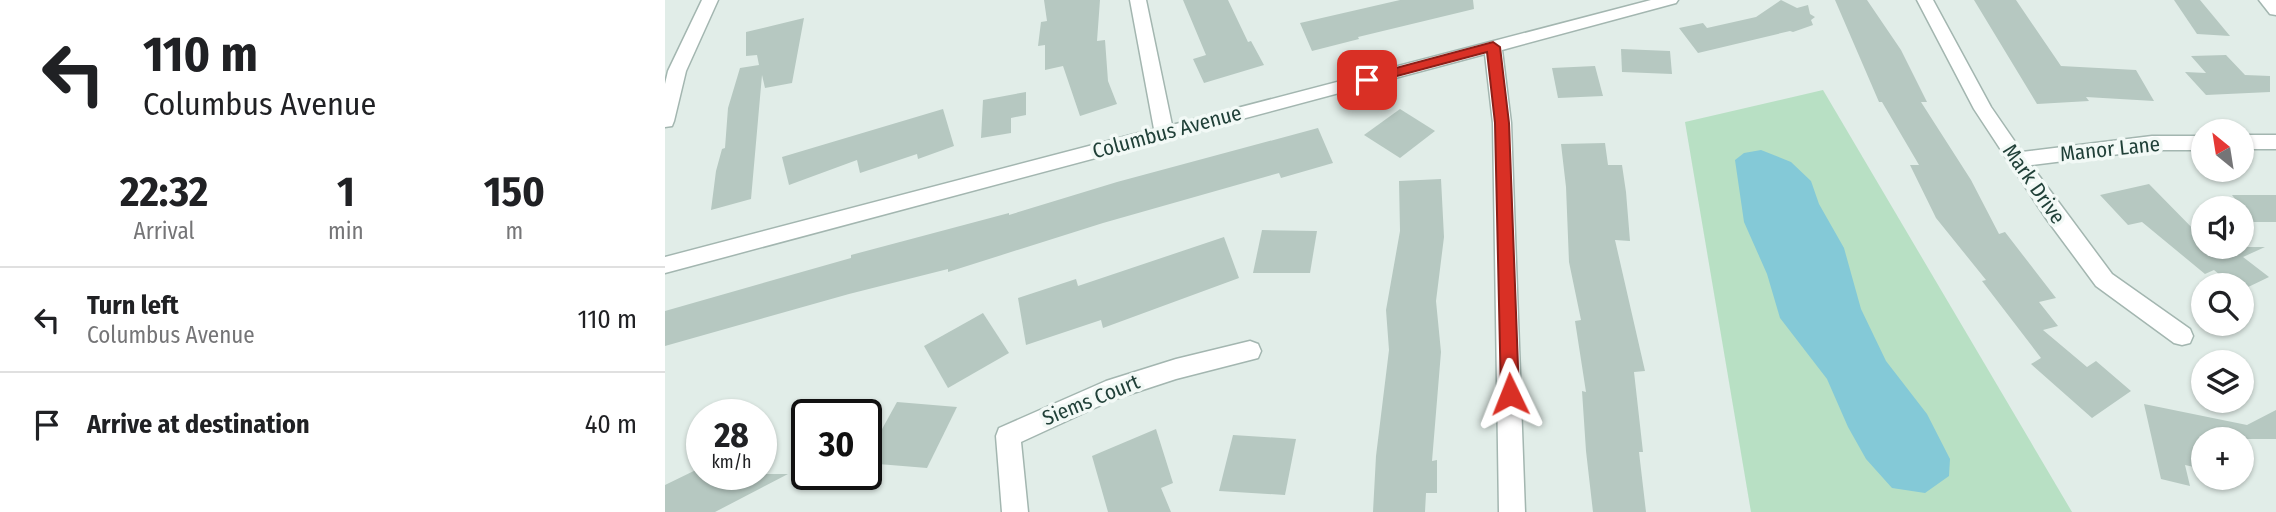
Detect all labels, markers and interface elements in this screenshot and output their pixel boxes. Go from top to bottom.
text: 110 m [143,25,258,84]
icon: left [28,28,119,119]
pin [1337,50,1397,110]
icon: arrive [1348,61,1386,99]
text: Columbus Avenue [143,85,376,123]
street label: Columbus Avenue [1090,100,1244,164]
north arrow [2191,119,2254,182]
map controls [2191,119,2254,490]
street label: Manor Lane [2059,131,2161,167]
street label: Mark Drive [1997,139,2071,229]
text: 22:32 [120,167,208,217]
text: 1 [337,167,355,217]
text: 150 [484,167,545,217]
button: sound [2191,196,2254,259]
text: Arrival [134,217,195,245]
text: min [328,217,364,245]
text: m [506,217,523,245]
button: search [2191,273,2254,336]
text: Turn left [87,290,179,321]
icon: left [28,301,66,339]
text: 110 m [577,304,637,335]
text: Columbus Avenue [87,321,255,349]
button: layers [2191,350,2254,413]
position arrow [1473,357,1547,431]
street label: Siems Court [1039,369,1144,431]
speed limit sign: 30 [791,399,882,490]
icon: arrive [28,406,66,444]
text: Arrive at destination [87,409,310,440]
text: 40 m [585,409,637,440]
text: 28 [714,414,749,456]
button: + [2191,427,2254,490]
text: km/h [711,451,752,473]

